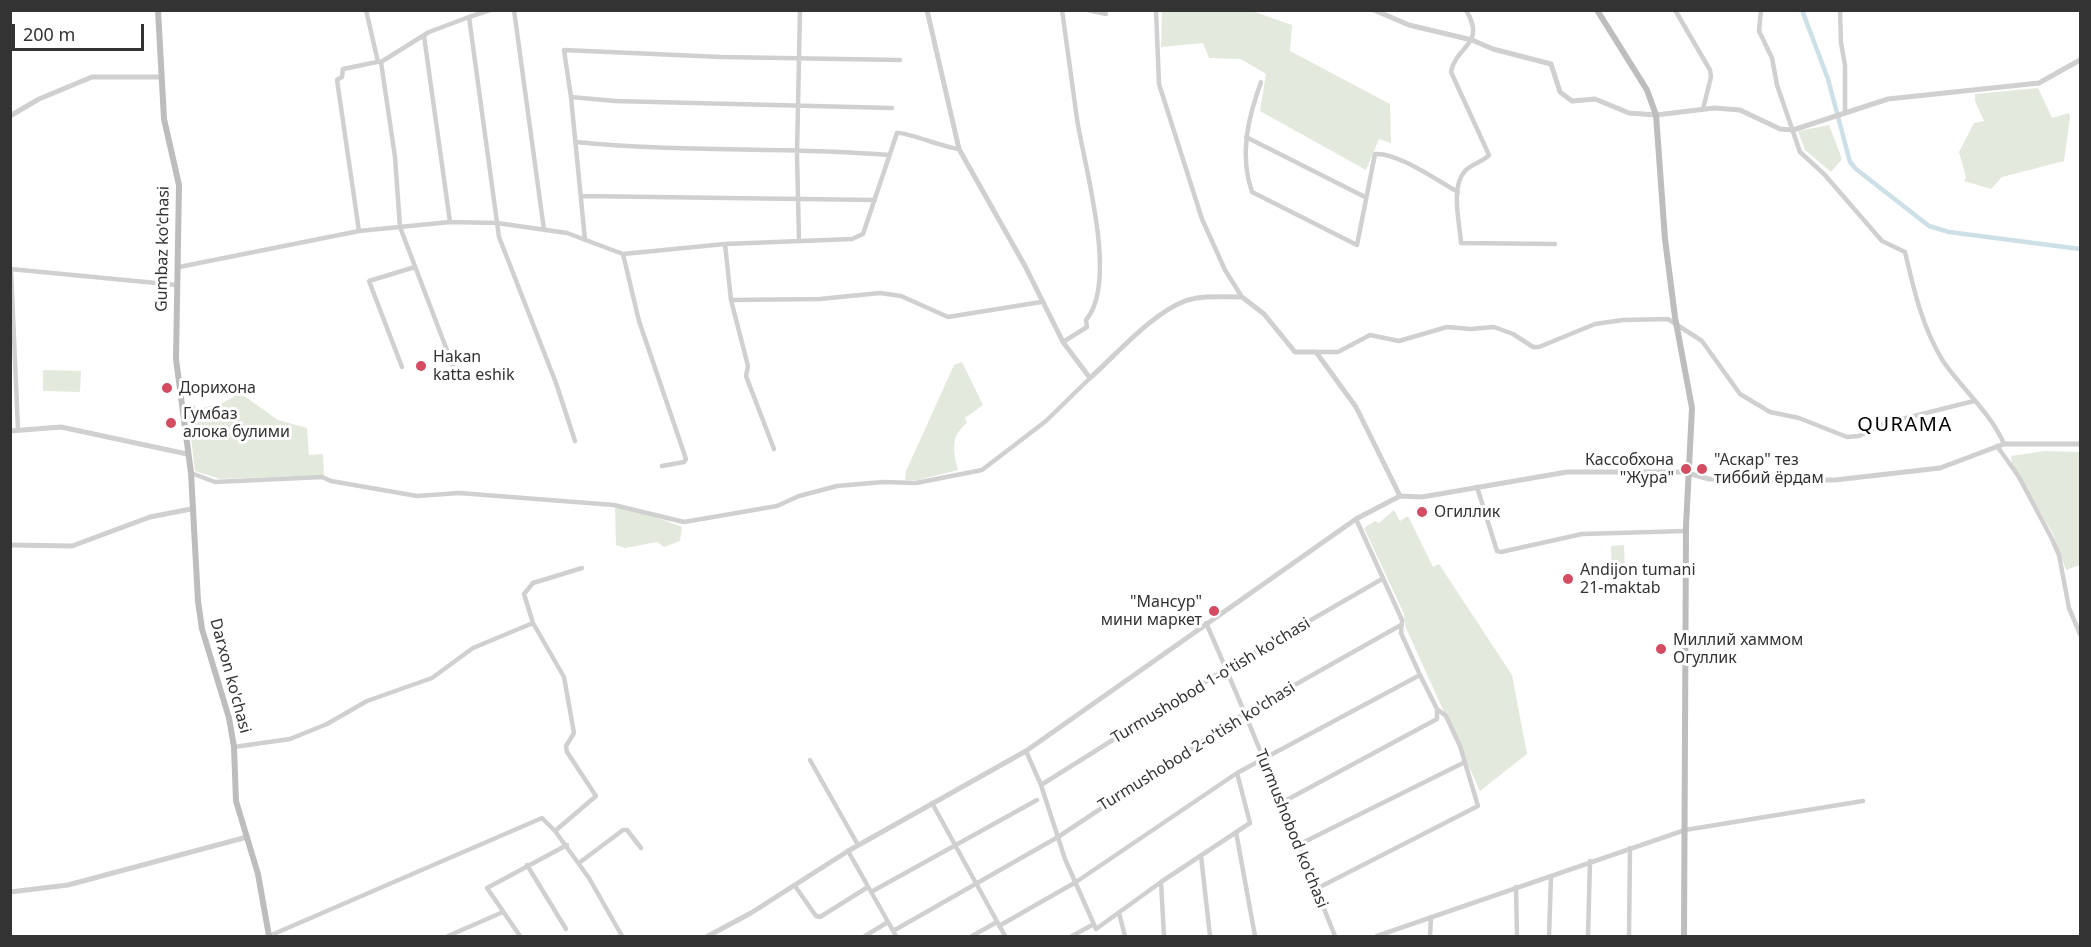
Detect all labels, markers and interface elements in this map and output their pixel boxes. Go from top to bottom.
scale bar [15,12,147,50]
text: 200 m [23,22,75,46]
street label: Gumbaz ko'chasi [152,186,174,312]
place label: Hakan katta eshik [433,347,514,385]
marker: Hakan katta eshik [414,359,428,373]
place label: Дорихона [179,378,256,398]
marker: Дорихона [160,381,174,395]
place label: Гумбаз алока булими [183,404,290,442]
district label: QURAMA [1857,413,1953,437]
marker: Гумбаз алока булими [164,416,178,430]
place label: Кассобхона "Жура" [1585,450,1674,488]
place label: "Аскар" тез тиббий ёрдам [1714,450,1824,488]
marker: Кассобхона "Жура" [1679,462,1693,476]
marker: "Аскар" тез тиббий ёрдам [1695,462,1709,476]
place label: Огиллик [1434,502,1500,522]
marker: Огиллик [1415,505,1429,519]
place label: Andijon tumani 21-maktab [1580,560,1696,598]
marker: Andijon tumani 21-maktab [1561,572,1575,586]
place label: "Мансур" мини маркет [1101,592,1202,630]
marker: "Мансур" мини маркет [1207,604,1221,618]
street label: Turmushobod 1-o'tish ko'chasi [1108,614,1314,748]
street label: Darxon ko'chasi [205,616,255,736]
place label: Миллий хаммом Огуллик [1673,630,1803,668]
marker: Миллий хаммом Огуллик [1654,642,1668,656]
street label: Turmushobod 2-o'tish ko'chasi [1095,678,1299,816]
street label: Turmushobod ko'chasi [1250,747,1332,911]

